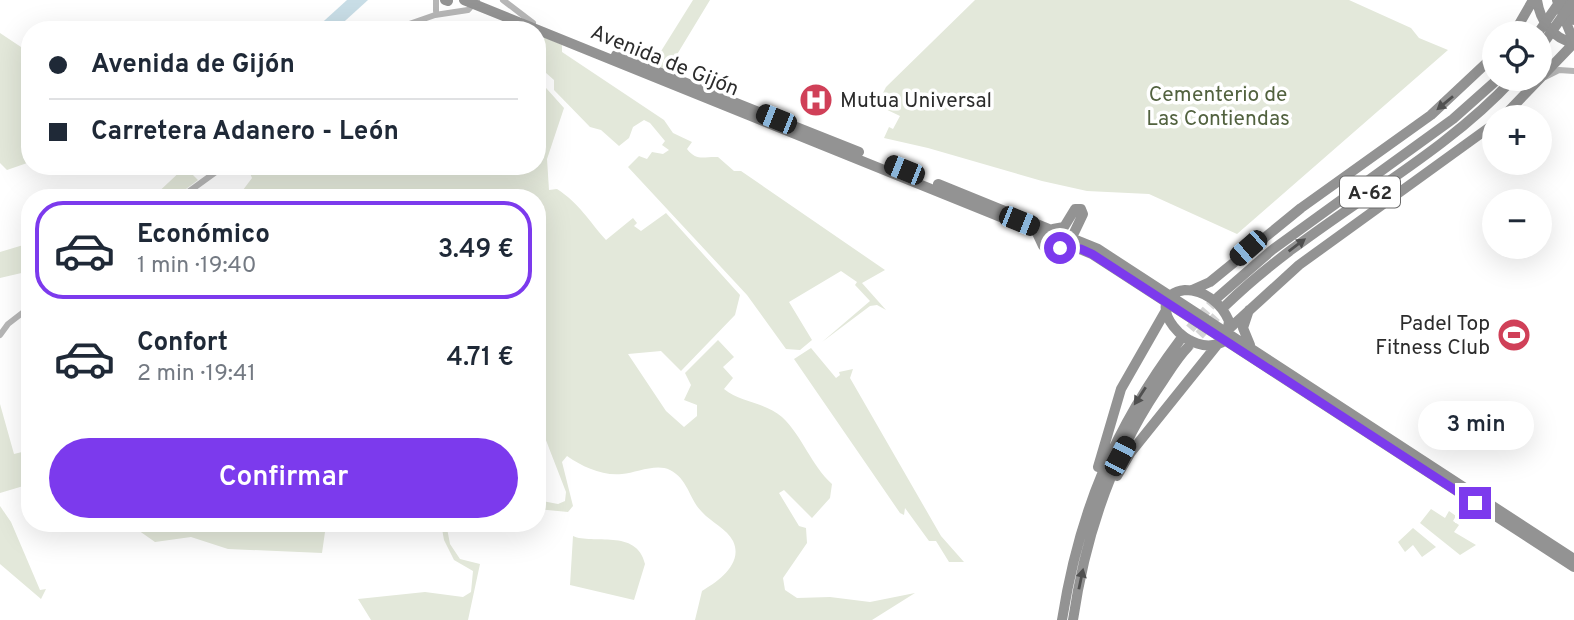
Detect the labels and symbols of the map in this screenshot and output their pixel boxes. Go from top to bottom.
street label: Avenida de Gijón [586,19,743,103]
hospital icon: Mutua Universal [797,81,835,119]
park label: Cementerio de Las Contiendas [1146,82,1290,133]
place label: Mutua Universal [840,88,992,115]
one-way arrow [1436,96,1454,111]
car [753,101,800,137]
car [881,152,928,188]
road number: A-62 [1340,176,1400,208]
car [996,203,1043,239]
car [1226,226,1271,270]
route start [1044,232,1076,264]
one-way arrow [1288,238,1306,252]
place label: Padel Top Fitness Club [1375,311,1490,362]
sports icon: Padel Top Fitness Club [1495,316,1533,354]
one-way arrow [1134,386,1147,406]
callout: 3 min [1417,402,1533,450]
car [1101,433,1140,479]
route end [1459,487,1491,519]
one-way arrow [1075,568,1086,590]

